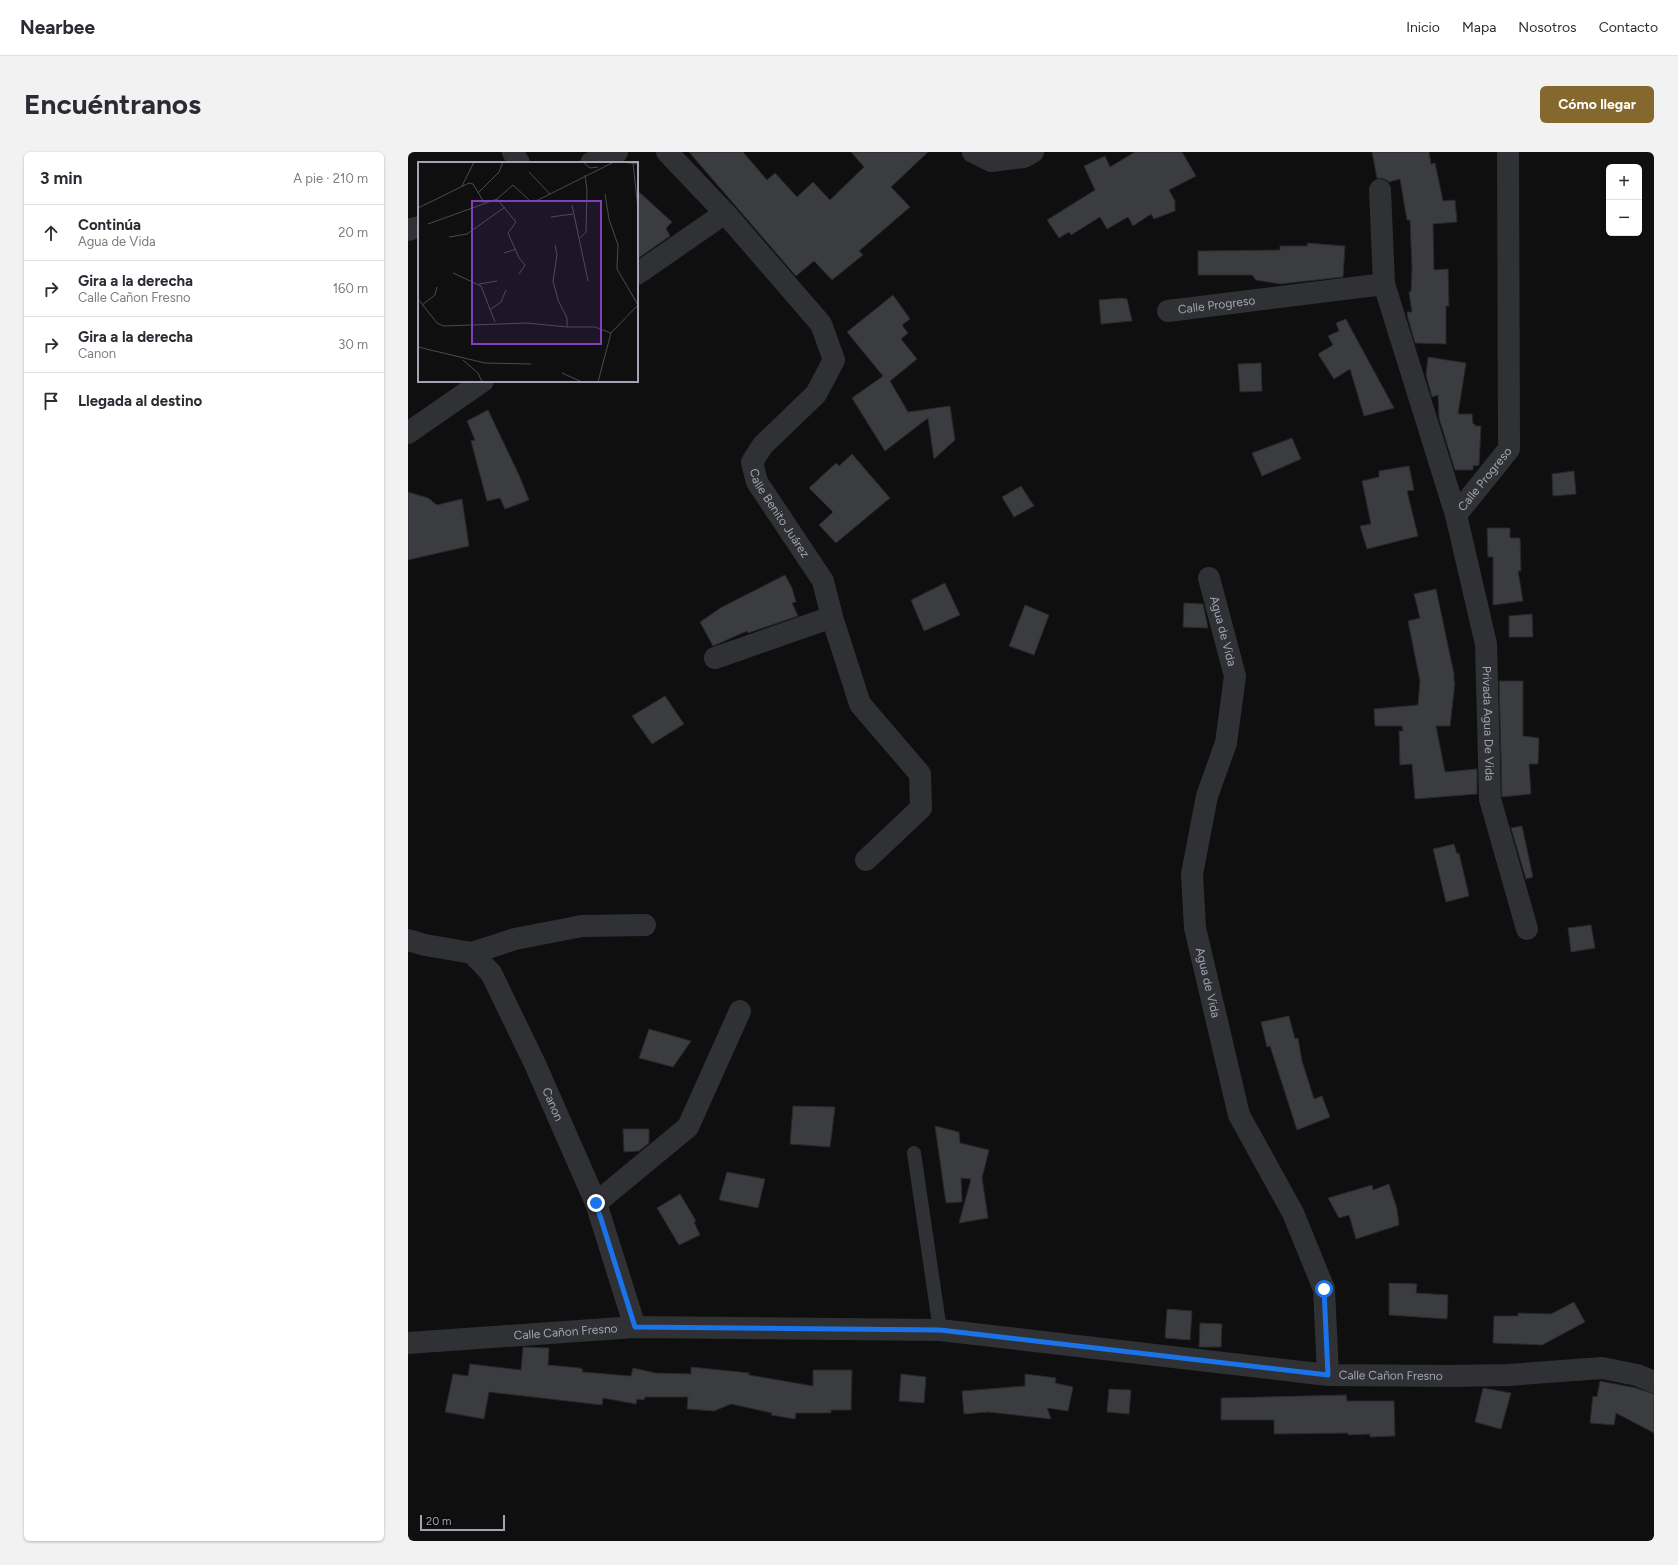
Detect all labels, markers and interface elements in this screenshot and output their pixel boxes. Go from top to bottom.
text: Nearbee [20,16,95,39]
text: Inicio [1406,19,1440,36]
text: Mapa [1462,19,1496,36]
text: Nosotros [1518,19,1577,36]
text: Contacto [1599,19,1658,36]
button: Cómo llegar [1540,86,1654,123]
text: Encuéntranos [24,87,201,121]
inset map [418,162,638,382]
map controls [1606,164,1642,236]
button: + [1606,164,1642,200]
text: 3 min [40,168,82,188]
text: A pie · 210 m [293,171,368,186]
button: − [1606,200,1642,236]
text: Continúa [78,216,141,234]
icon: ahead [40,222,62,244]
text: 20 m [338,225,368,240]
text: Agua de Vida [78,234,156,249]
text: Gira a la derecha [78,272,193,290]
icon: right [40,278,62,300]
text: 160 m [333,281,368,296]
text: Calle Cañon Fresno [78,290,191,305]
street label: Calle Progreso [1177,293,1256,317]
text: Gira a la derecha [78,328,193,346]
icon: right [40,334,62,356]
text: 30 m [338,337,368,352]
text: Canon [78,346,116,361]
icon: arrive [40,390,62,412]
text: Llegada al destino [78,392,202,410]
street label: Calle Progreso [1455,444,1515,514]
street label: Calle Benito Juárez [747,467,812,560]
street label: Agua de Vida [1207,595,1239,668]
street label: Privada Agua De Vida [1480,666,1497,781]
street label: Agua de Vida [1193,946,1223,1019]
street label: Canon [539,1085,566,1123]
route end [587,1194,605,1212]
route start [1315,1280,1333,1298]
street label: Calle Cañon Fresno [513,1321,618,1343]
street label: Calle Cañon Fresno [1339,1368,1443,1383]
scale bar [420,1513,505,1532]
text: 20 m [426,1515,451,1528]

